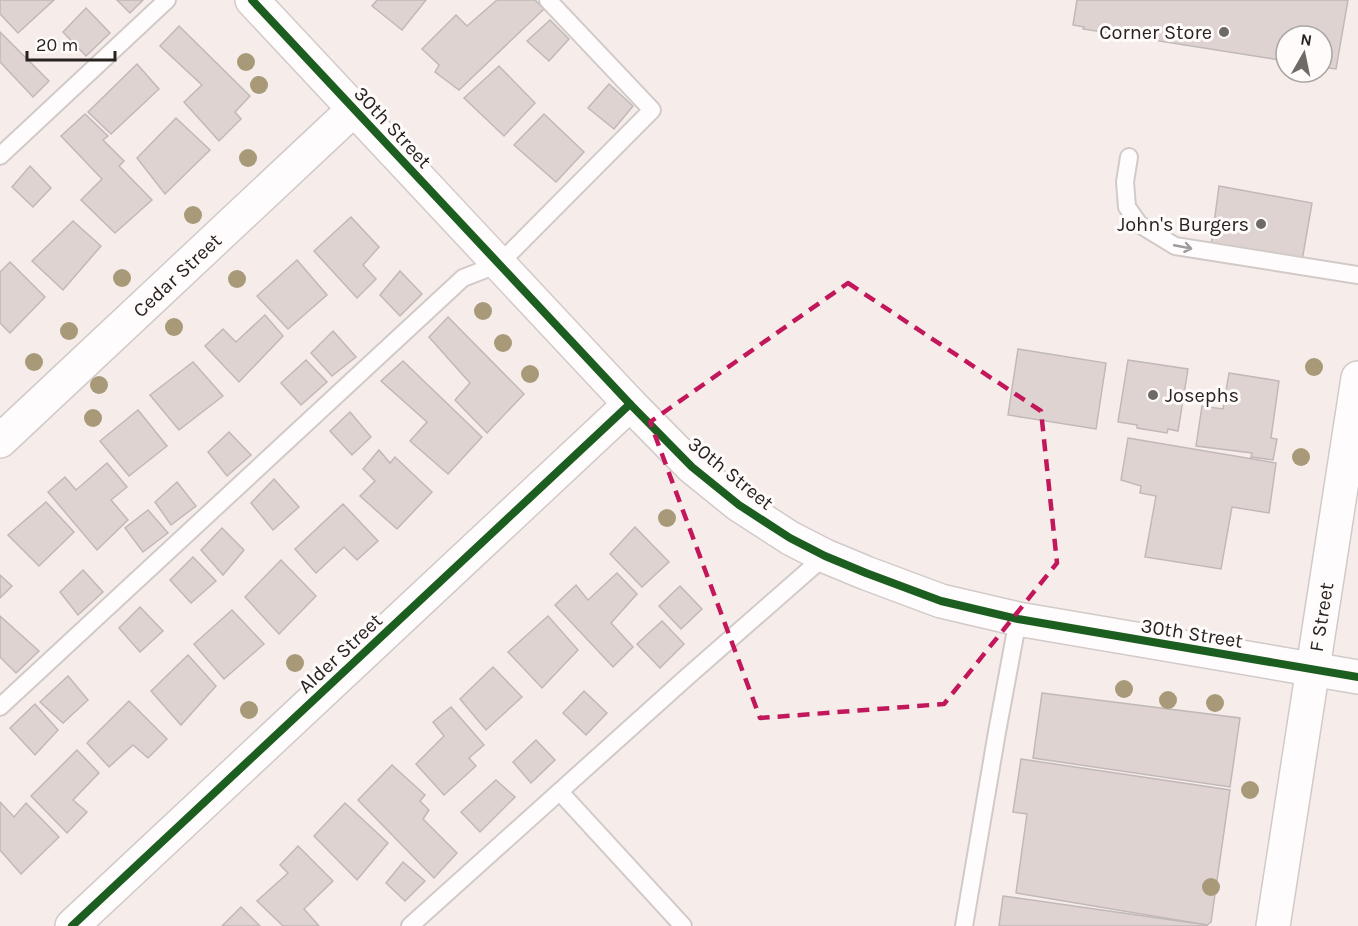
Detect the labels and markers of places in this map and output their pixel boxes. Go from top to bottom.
place label: Corner Store [1099,21,1212,44]
marker: Corner Store [1217,25,1231,39]
place label: John's Burgers [1117,213,1249,236]
marker: John's Burgers [1254,217,1268,231]
place label: Josephs [1165,384,1239,407]
marker: Josephs [1146,388,1160,402]

